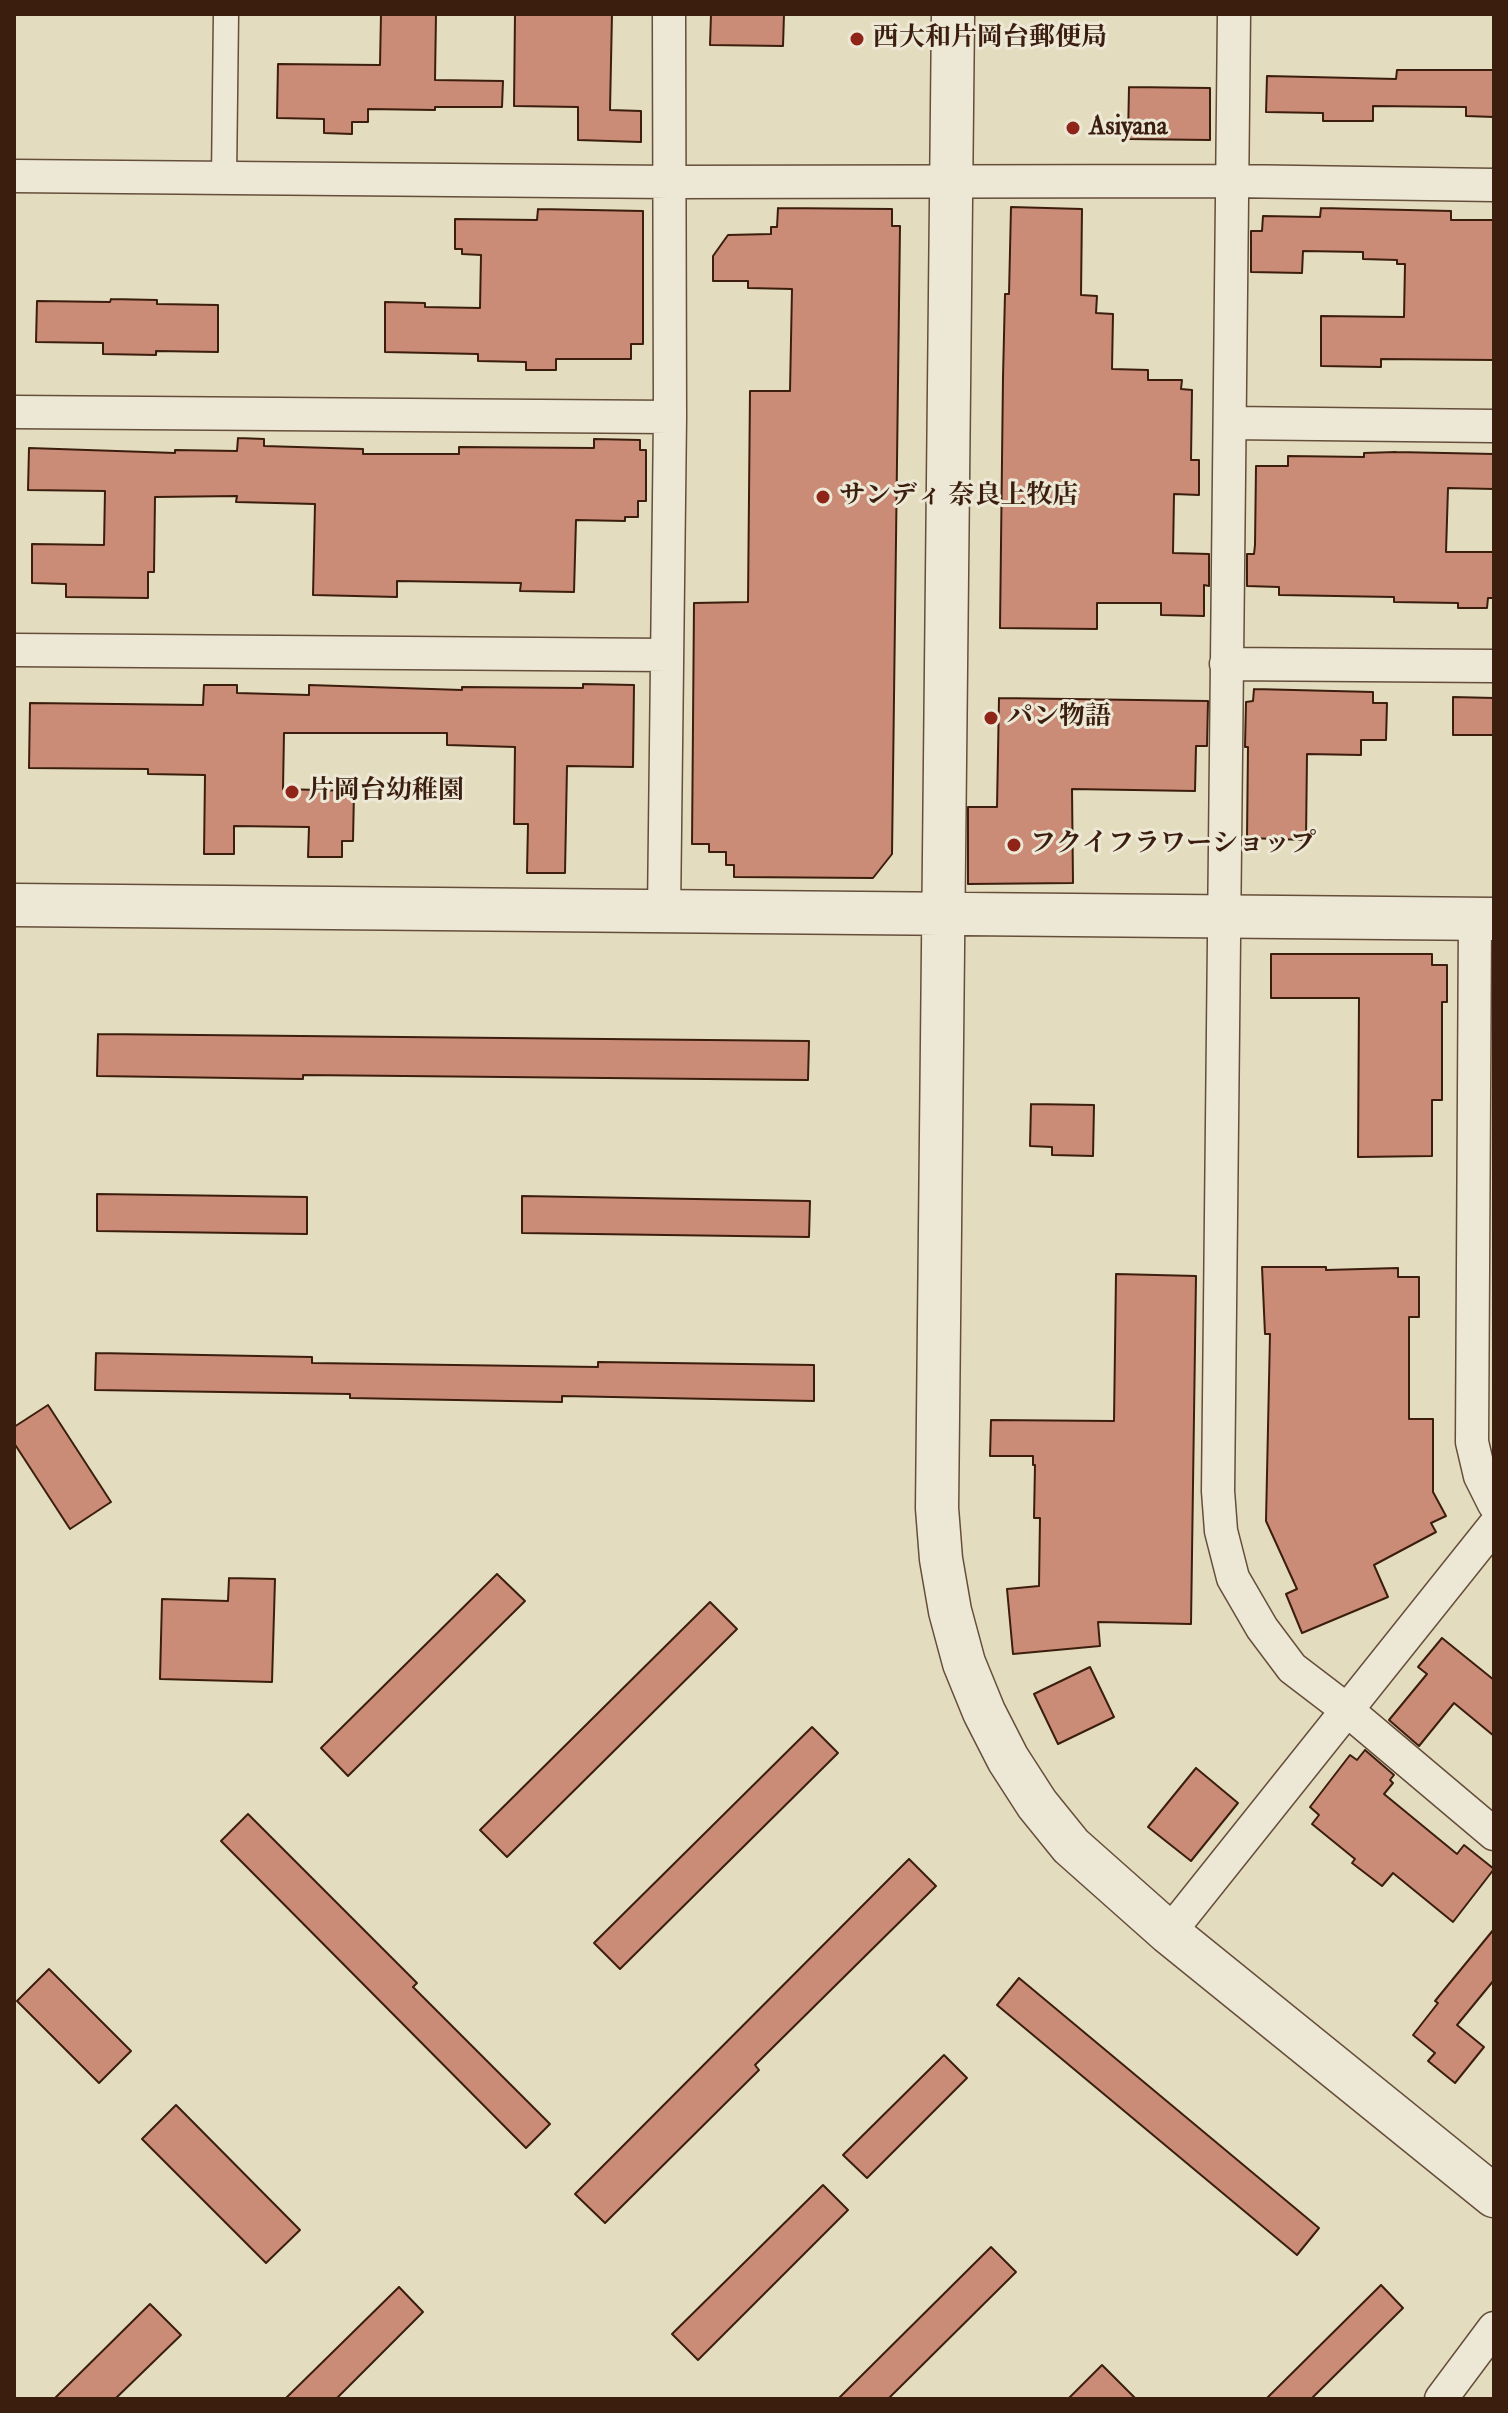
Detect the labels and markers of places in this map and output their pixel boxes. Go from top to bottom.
place label: 西大和片岡台郵便局 [873,23,1107,55]
marker: 西大和片岡台郵便局 [848,30,866,48]
place label: Asiyana [1089,112,1167,144]
marker: Asiyana [1064,119,1082,137]
place label: サンディ 奈良上牧店 [839,481,1078,513]
marker: サンディ 奈良上牧店 [814,488,832,506]
place label: パン物語 [1007,702,1111,734]
marker: パン物語 [982,709,1000,727]
place label: 片岡台幼稚園 [308,776,464,808]
marker: 片岡台幼稚園 [283,783,301,801]
place label: フクイフラワーショップ [1030,829,1316,861]
marker: フクイフラワーショップ [1005,836,1023,854]

